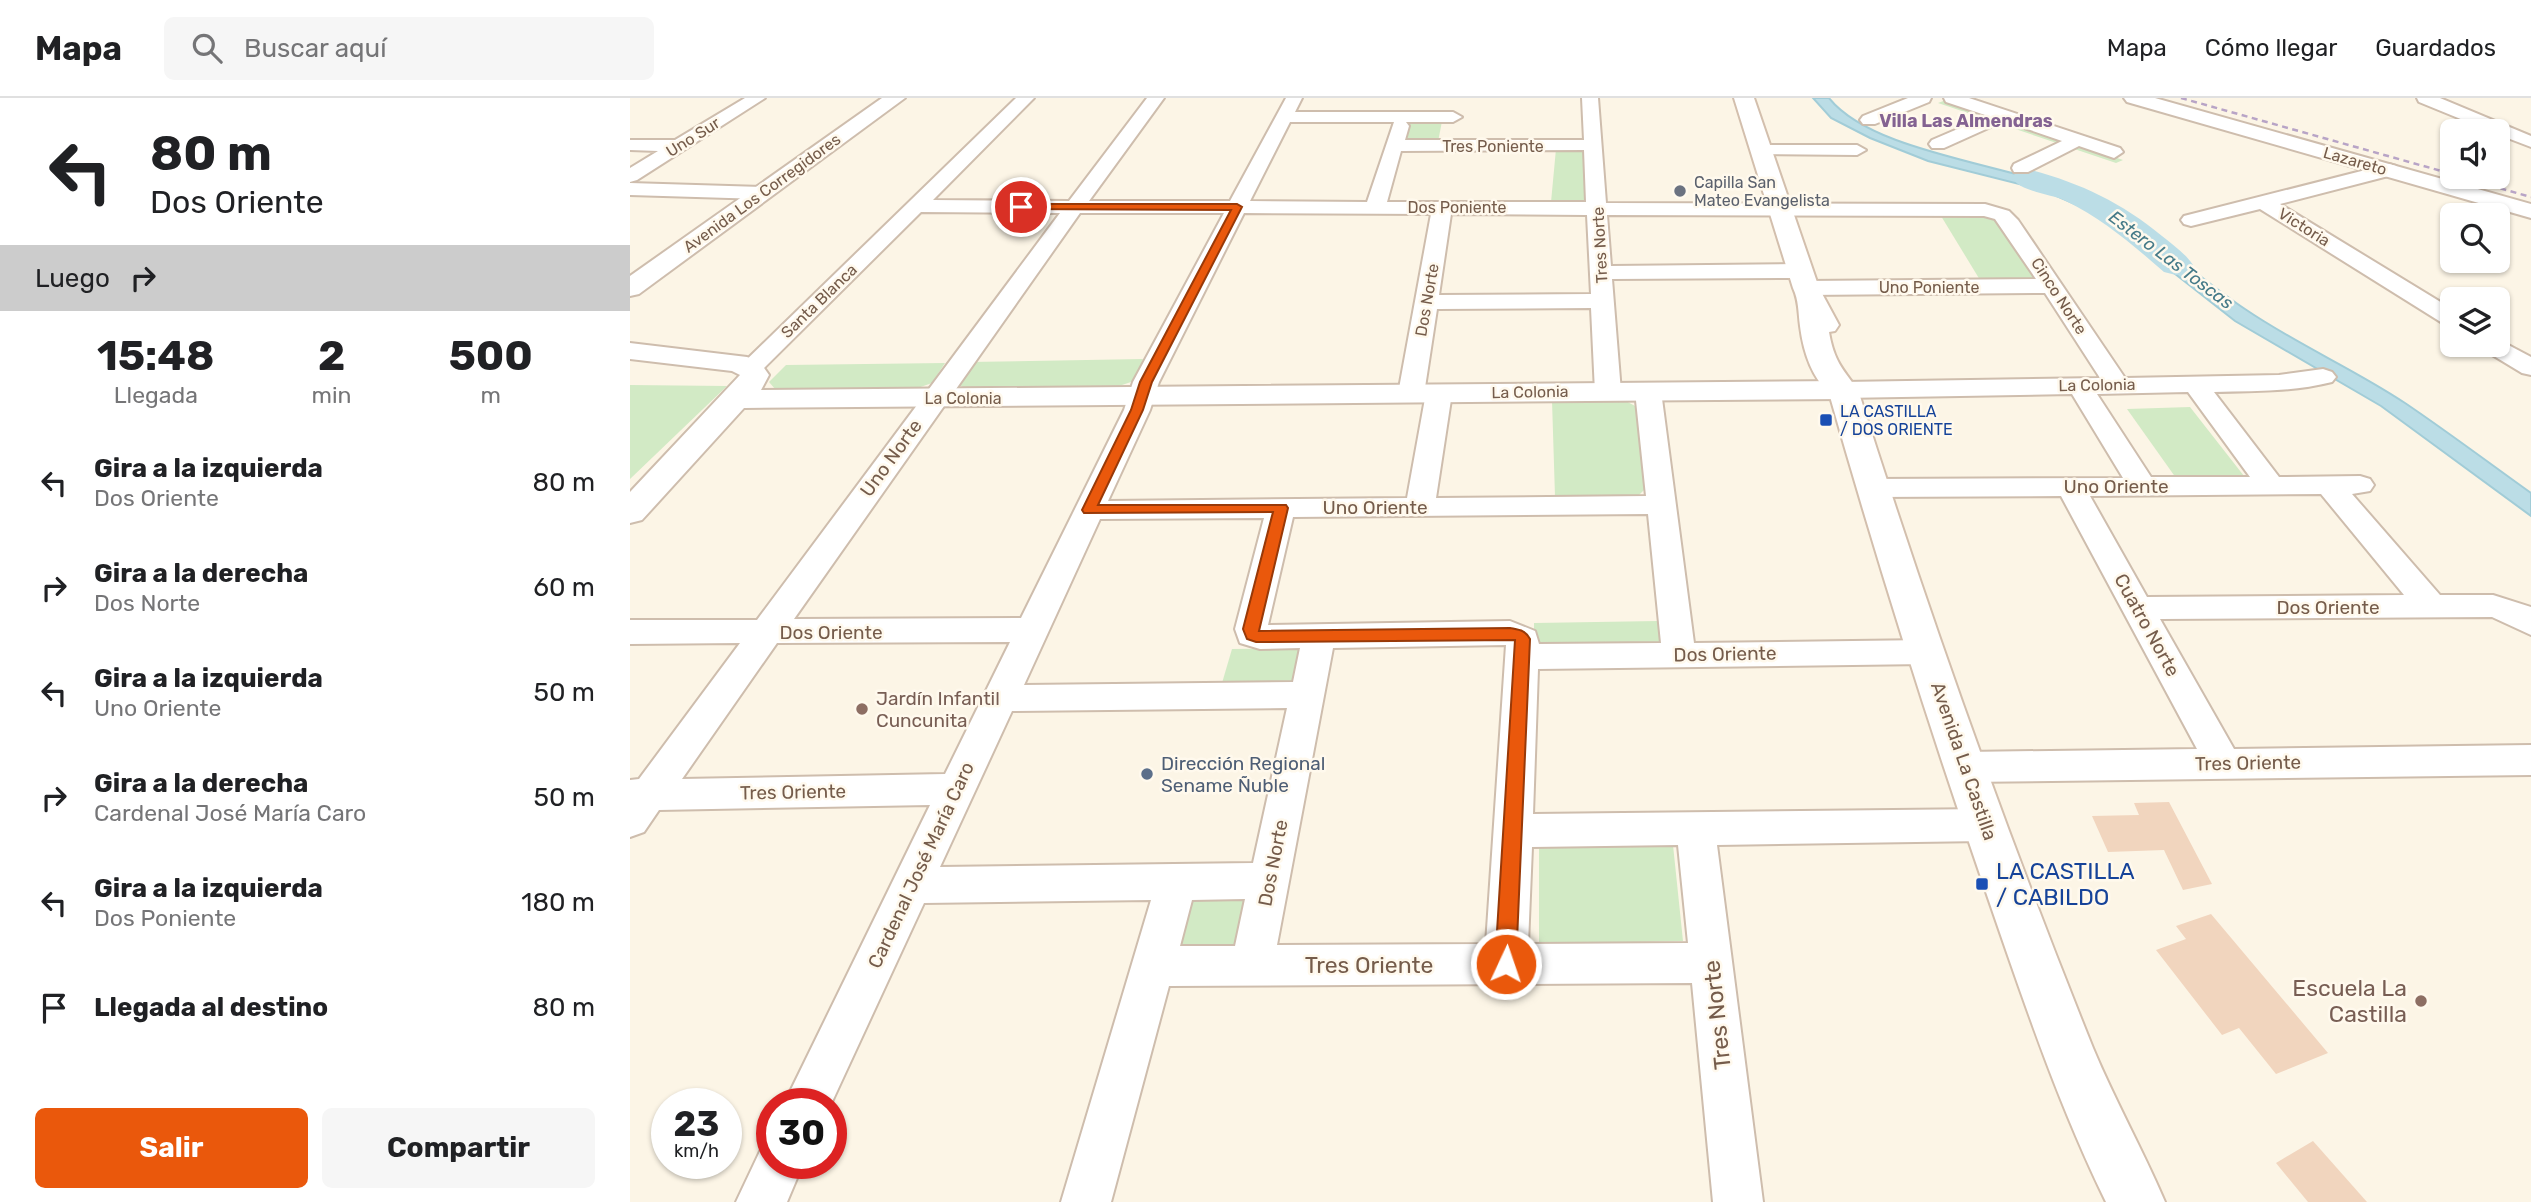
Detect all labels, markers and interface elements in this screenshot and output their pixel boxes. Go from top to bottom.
search box [164,17,654,80]
text: Mapa [35,29,122,68]
icon: search [188,29,226,67]
text: Buscar aquí [244,33,387,64]
text: Mapa [2107,34,2167,62]
text: Cómo llegar [2205,34,2337,62]
text: Guardados [2375,34,2496,62]
district label: Villa Las Almendras [1879,110,2053,132]
street label: Uno Sur [663,113,723,161]
map controls [2440,119,2510,357]
button: sound [2440,119,2510,189]
text: 80 m [150,124,272,182]
icon: left [35,126,126,217]
street label: Avenida Los Corregidores [680,130,844,256]
street label: Tres Poniente [1442,137,1544,156]
street label: Lazareto [2321,143,2389,179]
place label: Capilla San Mateo Evangelista [1694,173,1830,210]
pin [991,177,1051,237]
text: Dos Oriente [150,183,324,221]
marker: Capilla San Mateo Evangelista [1672,183,1688,199]
icon: arrive [1002,188,1040,226]
street label: Dos Poniente [1408,198,1507,217]
button: search [2440,203,2510,273]
street label: Victoria [2275,204,2333,250]
street label: Tres Norte [1589,206,1611,284]
water label: Estero Las Toscas [2104,206,2238,314]
street label: Cinco Norte [2027,254,2091,338]
icon: right [124,259,162,297]
street label: Santa Blanca [777,260,861,342]
street label: Dos Norte [1411,262,1443,338]
text: Luego [35,263,110,294]
street label: Uno Poniente [1879,278,1979,297]
button: layers [2440,287,2510,357]
text: 15:48 [97,331,214,381]
text: 2 [318,331,345,381]
text: 500 [449,331,533,381]
street label: La Colonia [2058,375,2136,395]
text: Llegada [114,381,198,409]
text: min [312,381,352,409]
text: m [481,381,501,409]
street label: La Colonia [1491,382,1569,402]
street label: La Colonia [924,389,1002,408]
place label: LA CASTILLA / DOS ORIENTE [1840,402,1953,439]
marker: LA CASTILLA / DOS ORIENTE [1818,412,1834,428]
street label: Uno Norte [855,415,927,501]
text: Gira a la izquierda [94,453,323,484]
icon: left [35,464,73,502]
text: 80 m [532,467,595,498]
street label: Uno Oriente [2063,475,2169,498]
text: Dos Oriente [94,484,219,512]
street label: Uno Oriente [1322,496,1428,519]
text: Gira a la derecha [94,558,308,589]
icon: right [35,569,73,607]
street label: Cuatro Norte [2109,570,2185,680]
text: 60 m [533,572,595,603]
text: Dos Norte [94,589,200,617]
street label: Dos Oriente [2276,596,2380,619]
street label: Dos Oriente [779,621,883,644]
street label: Dos Oriente [1673,642,1777,666]
text: Gira a la izquierda [94,663,323,694]
icon: left [35,674,73,712]
text: 50 m [534,677,595,708]
street label: Avenida La Castilla [1926,679,2002,843]
place label: Jardín Infantil Cuncunita [876,687,1000,732]
text: Uno Oriente [94,694,221,722]
marker: Jardín Infantil Cuncunita [854,701,870,717]
street label: Tres Oriente [2195,751,2301,775]
place label: Dirección Regional Sename Ñuble [1161,752,1325,797]
street label: Cardenal José María Caro [863,758,979,972]
marker: Dirección Regional Sename Ñuble [1139,766,1155,782]
text: Gira a la derecha [94,768,308,799]
icon: right [35,779,73,817]
street label: Tres Oriente [740,780,846,804]
text: 50 m [534,782,595,813]
text: Cardenal José María Caro [94,799,366,827]
street label: Dos Norte [1253,818,1293,908]
place label: LA CASTILLA / CABILDO [1996,857,2135,911]
text: Gira a la izquierda [94,873,323,904]
marker: LA CASTILLA / CABILDO [1974,876,1990,892]
icon: left [35,884,73,922]
text: 180 m [521,887,595,918]
text: Dos Poniente [94,904,236,932]
position arrow [1469,927,1543,1001]
street label: Tres Oriente [1305,951,1433,979]
street label: Tres Norte [1697,959,1737,1071]
place label: Escuela La Castilla [2292,974,2407,1028]
icon: arrive [35,989,73,1027]
text: Llegada al destino [94,992,328,1023]
text: 80 m [532,992,595,1023]
marker: Escuela La Castilla [2413,993,2429,1009]
speed limit sign: 30 [756,1088,847,1179]
text: 23 [674,1103,719,1145]
button: Salir [35,1108,308,1188]
button: Compartir [322,1108,595,1188]
text: km/h [674,1140,719,1162]

